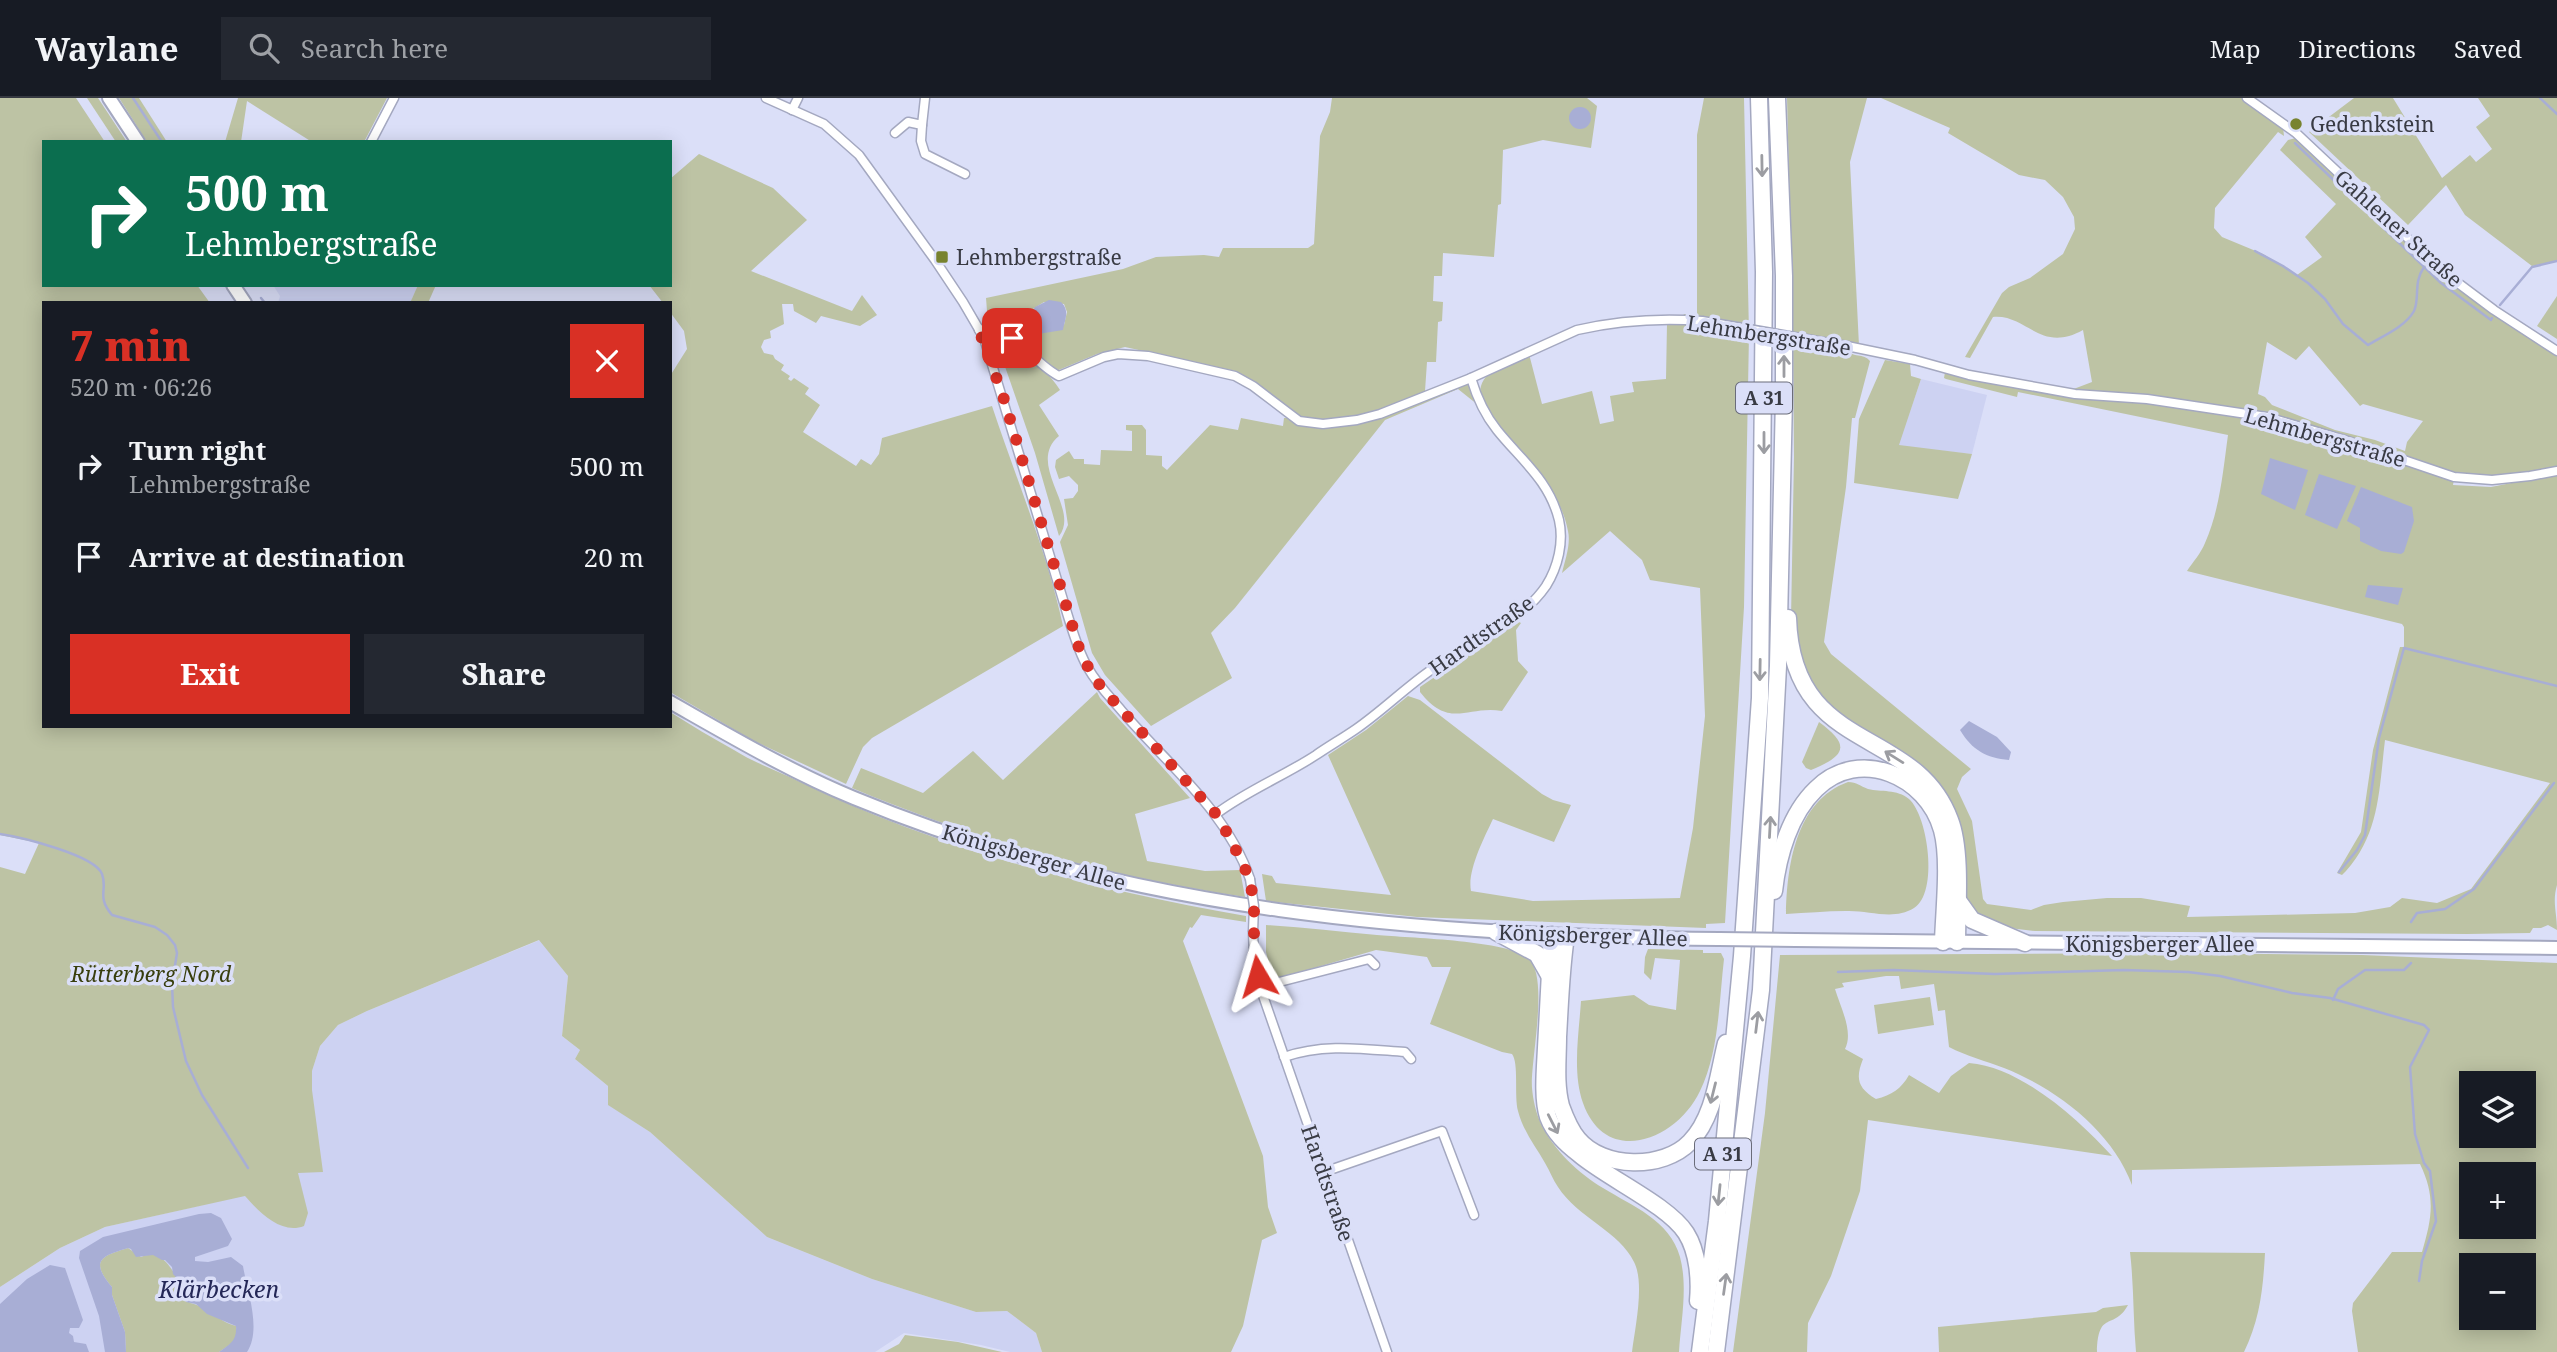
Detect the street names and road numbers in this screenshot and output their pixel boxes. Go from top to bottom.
street label: Gahlener Straße [2329,163,2469,293]
street label: Lehmbergstraße [1685,308,1853,362]
road number: A 31 [1736,382,1792,414]
street label: Lehmbergstraße [2241,401,2409,473]
street label: Hardtstraße [1423,589,1539,681]
street label: Königsberger Allee [939,817,1129,897]
street label: Königsberger Allee [1498,918,1688,952]
street label: Königsberger Allee [2065,930,2255,958]
street label: Hardtstraße [1295,1121,1361,1245]
road number: A 31 [1695,1138,1751,1170]

